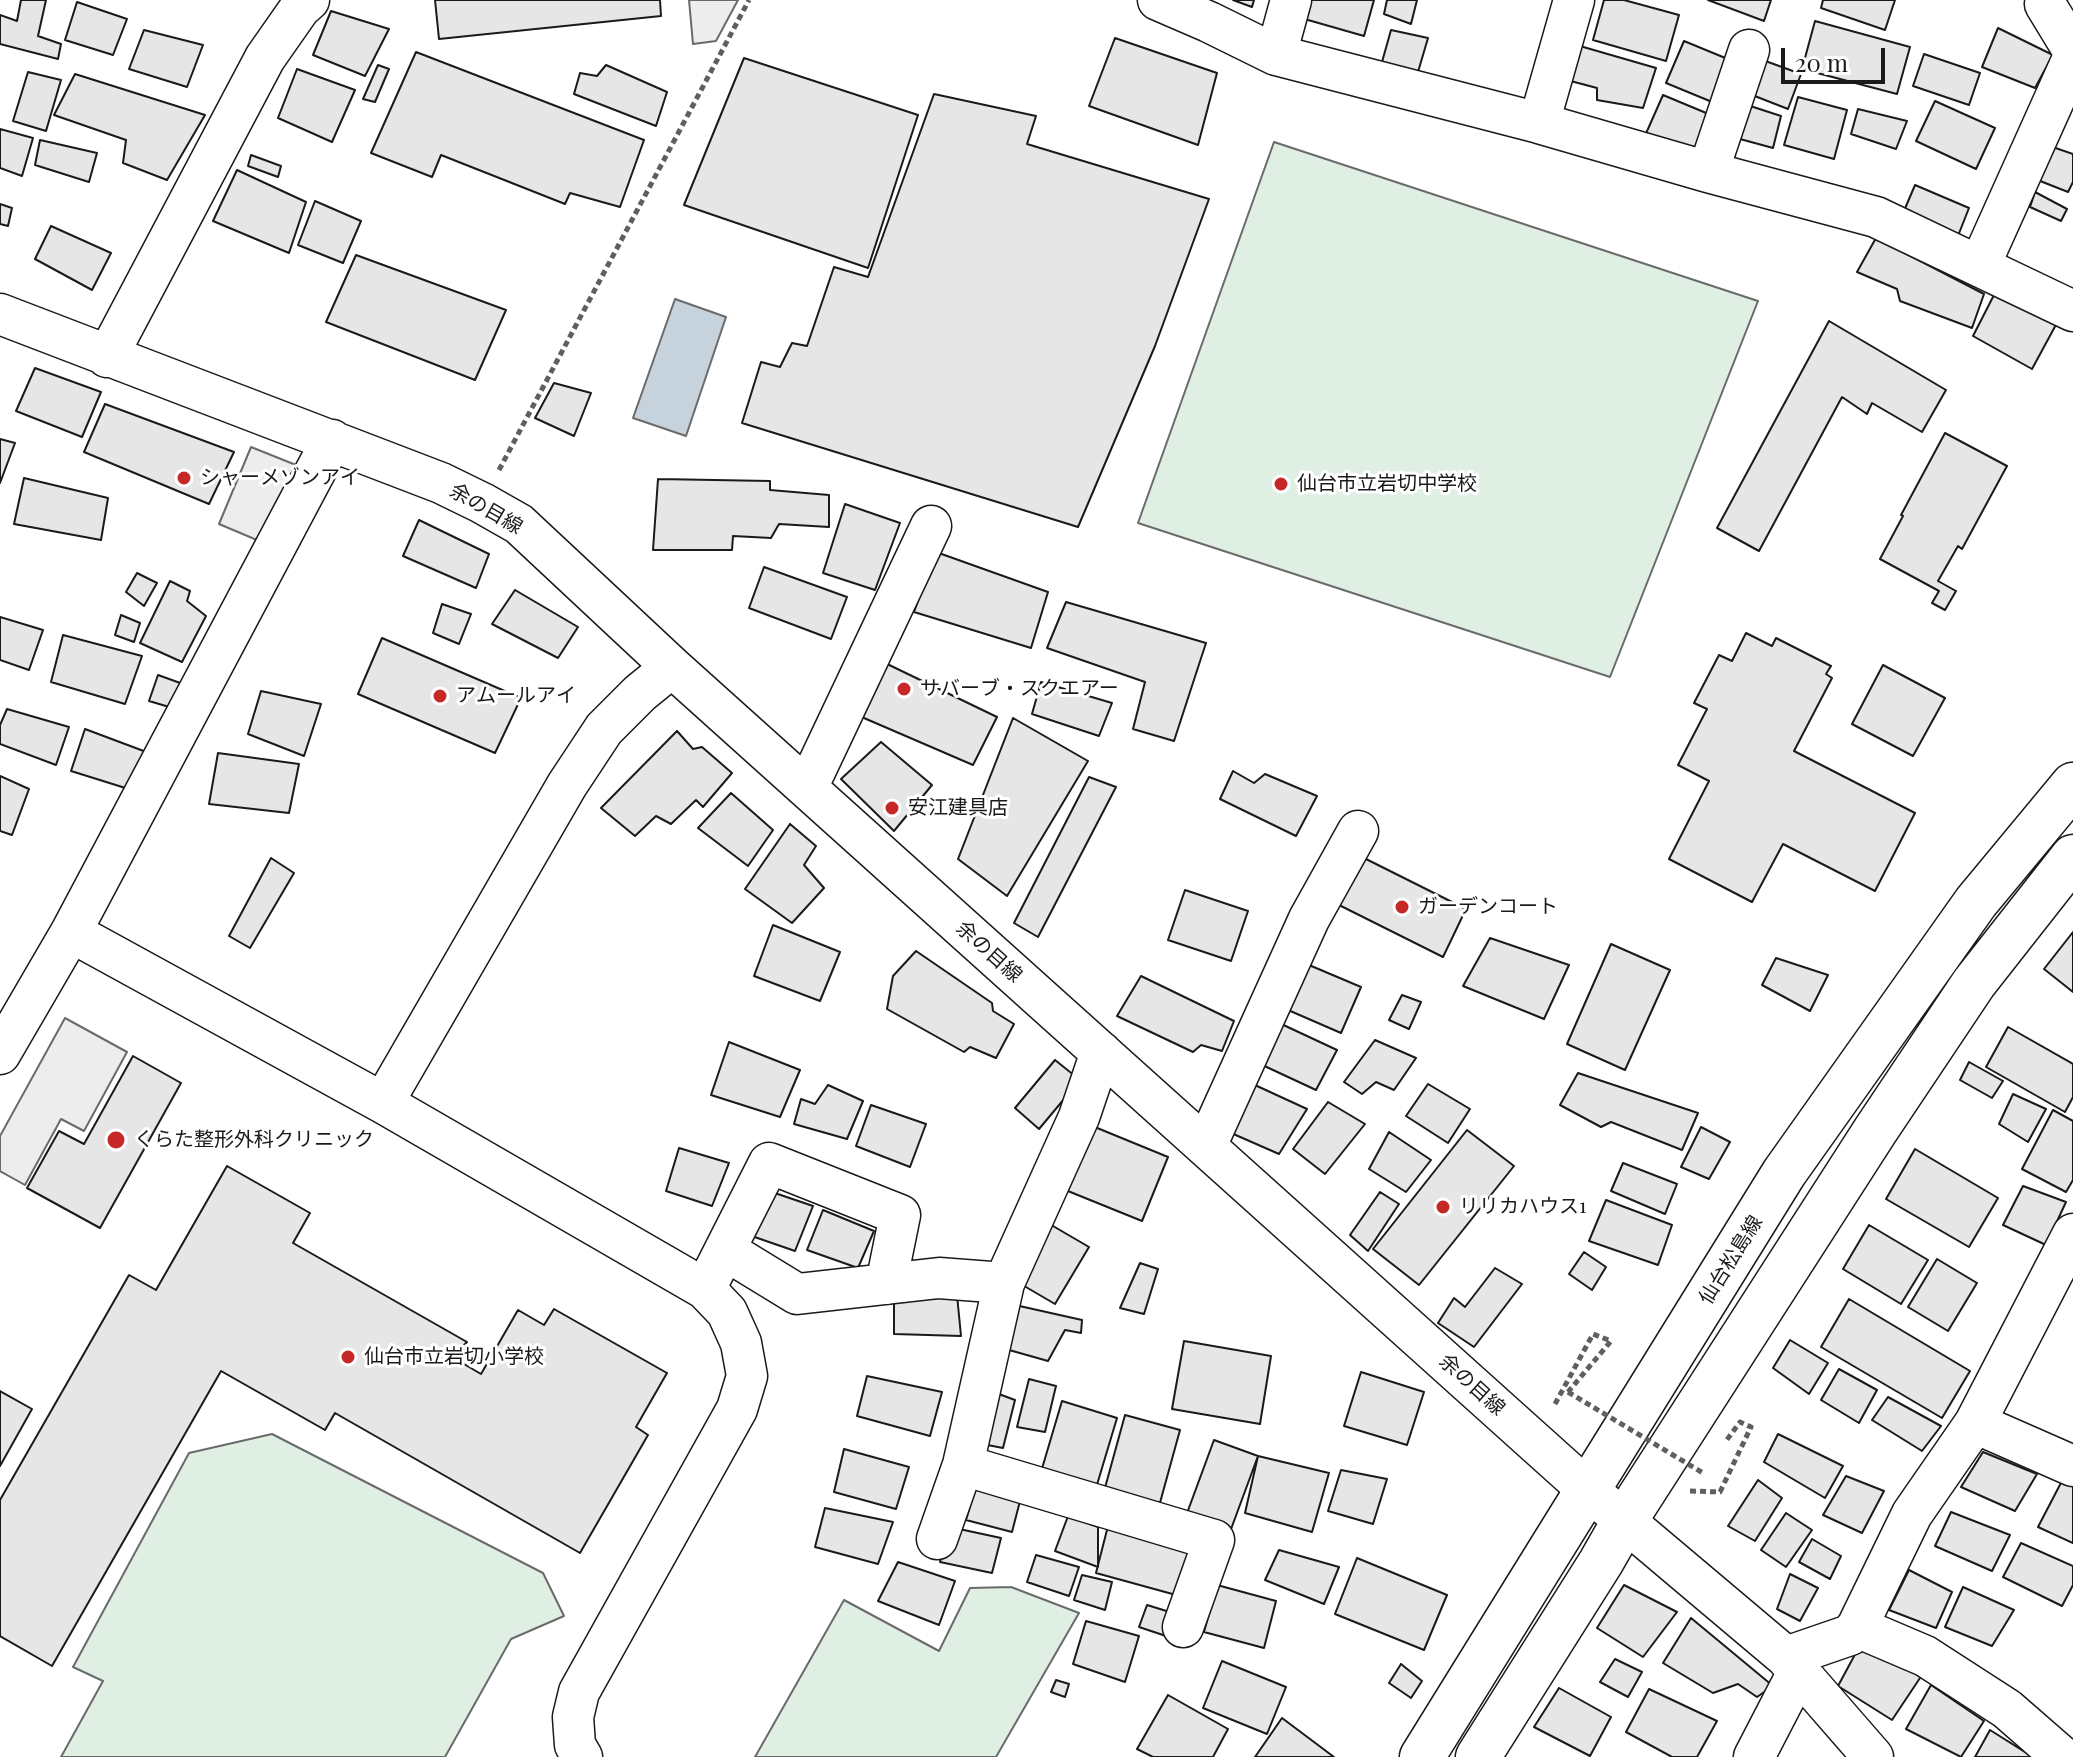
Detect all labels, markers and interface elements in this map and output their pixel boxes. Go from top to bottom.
scale bar [1785,32,1889,82]
text: 20 m [1795,46,1848,78]
place label: シャーメゾンアイ [200,466,360,490]
marker: シャーメゾンアイ [175,469,193,487]
place label: 仙台市立岩切中学校 [1297,472,1477,496]
marker: 仙台市立岩切中学校 [1272,475,1290,493]
street label: 余の目線 [445,479,527,539]
place label: サバーブ・スクエアー [920,677,1119,701]
marker: サバーブ・スクエアー [895,680,913,698]
place label: アムールアイ [456,684,576,708]
marker: アムールアイ [431,687,449,705]
place label: 安江建具店 [908,796,1008,820]
marker: 安江建具店 [883,799,901,817]
place label: ガーデンコート [1418,895,1558,919]
marker: ガーデンコート [1393,898,1411,916]
street label: 余の目線 [951,916,1027,988]
place label: くらた整形外科クリニック [134,1128,374,1152]
marker: くらた整形外科クリニック [105,1129,127,1151]
place label: リリカハウス1 [1459,1195,1586,1219]
marker: リリカハウス1 [1434,1198,1452,1216]
street label: 仙台松島線 [1694,1211,1768,1309]
place label: 仙台市立岩切小学校 [364,1345,544,1369]
marker: 仙台市立岩切小学校 [339,1348,357,1366]
street label: 余の目線 [1434,1349,1510,1421]

